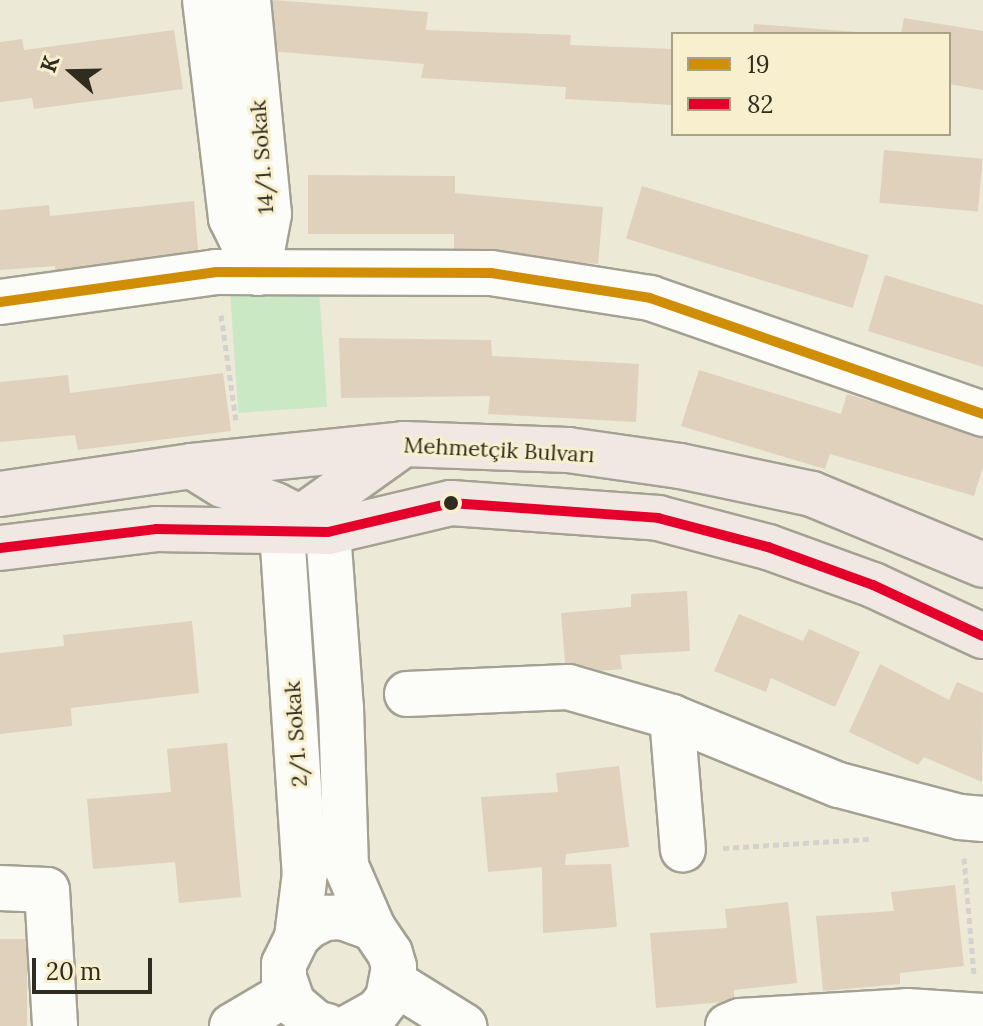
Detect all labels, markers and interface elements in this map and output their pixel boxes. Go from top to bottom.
north arrow [32,32,112,112]
legend [671,32,951,136]
text: 19 [747,49,770,80]
text: K [34,52,65,76]
text: 82 [747,89,773,120]
street label: 14/1. Sokak [245,99,279,215]
street label: Mehmetçik Bulvarı [403,432,595,468]
unlabelled marker [443,495,459,511]
street label: 2/1. Sokak [279,680,313,788]
scale bar [36,942,156,992]
text: 20 m [46,956,102,987]

